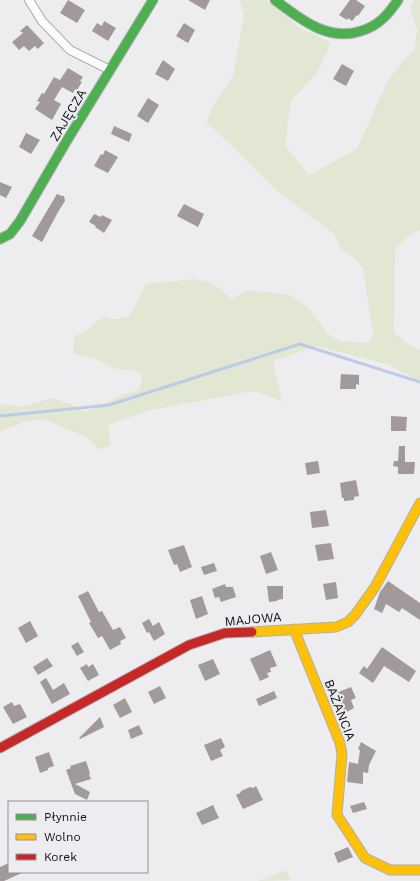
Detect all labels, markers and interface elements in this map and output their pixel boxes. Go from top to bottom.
street label: ZAJĘCZA [47,86,90,144]
street label: MAJOWA [224,609,283,629]
street label: BAŻANCIA [321,677,359,743]
legend [8,801,148,873]
text: Płynnie [44,810,87,824]
text: Wolno [44,830,81,844]
text: Korek [44,850,77,864]

